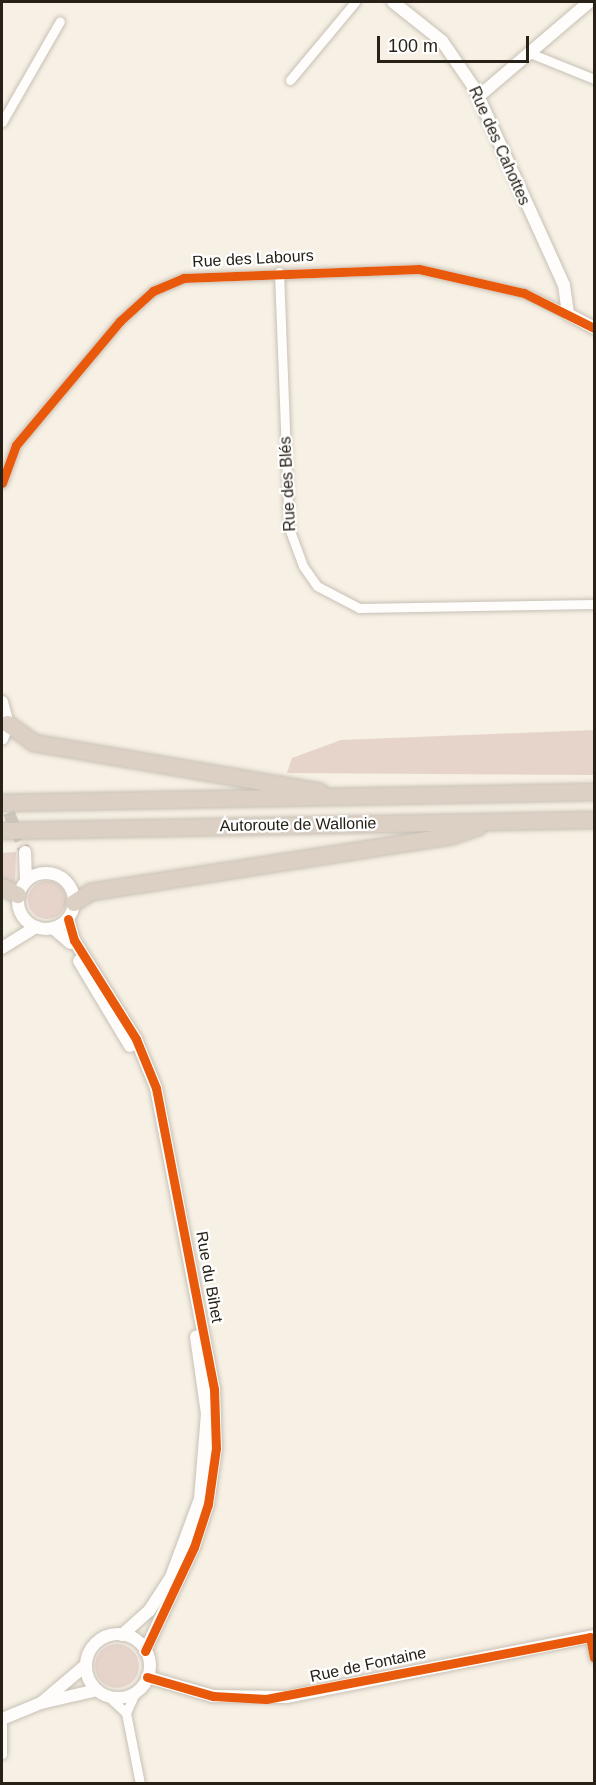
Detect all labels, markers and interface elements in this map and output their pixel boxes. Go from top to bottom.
scale bar [380,24,532,62]
text: 100 m [388,36,438,56]
street label: Rue des Cahottes [464,84,534,208]
street label: Rue des Labours [192,246,314,272]
street label: Rue des Blés [276,436,300,532]
street label: Autoroute de Wallonie [219,814,377,836]
street label: Rue du Bihet [192,1230,226,1324]
street label: Rue de Fontaine [308,1643,428,1687]

